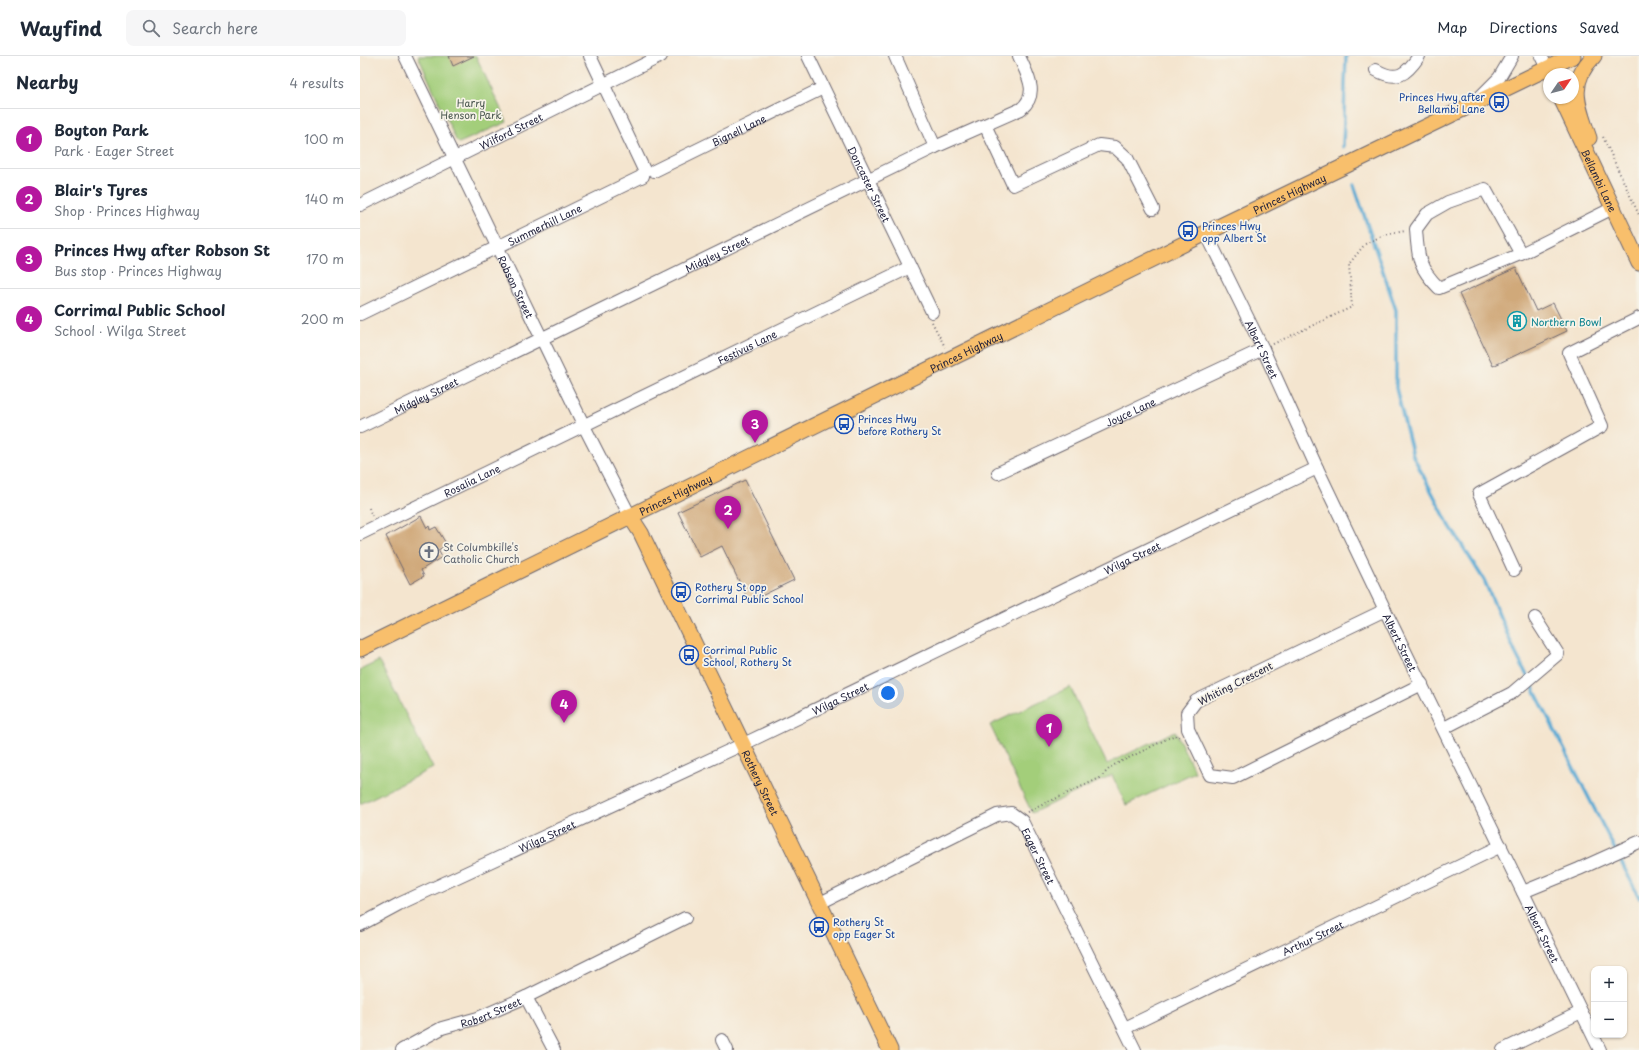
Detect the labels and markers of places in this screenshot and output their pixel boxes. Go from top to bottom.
place label: Princes Hwy after Bellambi Lane [1399,89,1485,116]
bus stop icon: Princes Hwy after Bellambi Lane [1488,91,1510,113]
place label: Princes Hwy opp Albert St [1202,218,1267,245]
bus stop icon: Princes Hwy opp Albert St [1177,220,1199,242]
building icon: Northern Bowl [1506,310,1528,332]
place label: Northern Bowl [1531,314,1602,329]
pin: 3 [742,410,768,443]
place label: Princes Hwy before Rothery St [858,411,941,438]
bus stop icon: Princes Hwy before Rothery St [833,413,855,435]
pin: 2 [715,496,741,529]
place label: St Columbkille's Catholic Church [443,539,520,566]
church icon: St Columbkille's Catholic Church [418,541,440,563]
place label: Rothery St opp Corrimal Public School [695,579,804,606]
bus stop icon: Rothery St opp Corrimal Public School [670,581,692,603]
place label: Corrimal Public School, Rothery St [703,642,792,669]
bus stop icon: Corrimal Public School, Rothery St [678,644,700,666]
pin: 4 [551,690,577,723]
pin: 1 [1036,714,1062,747]
place label: Rothery St opp Eager St [833,914,895,941]
bus stop icon: Rothery St opp Eager St [808,916,830,938]

